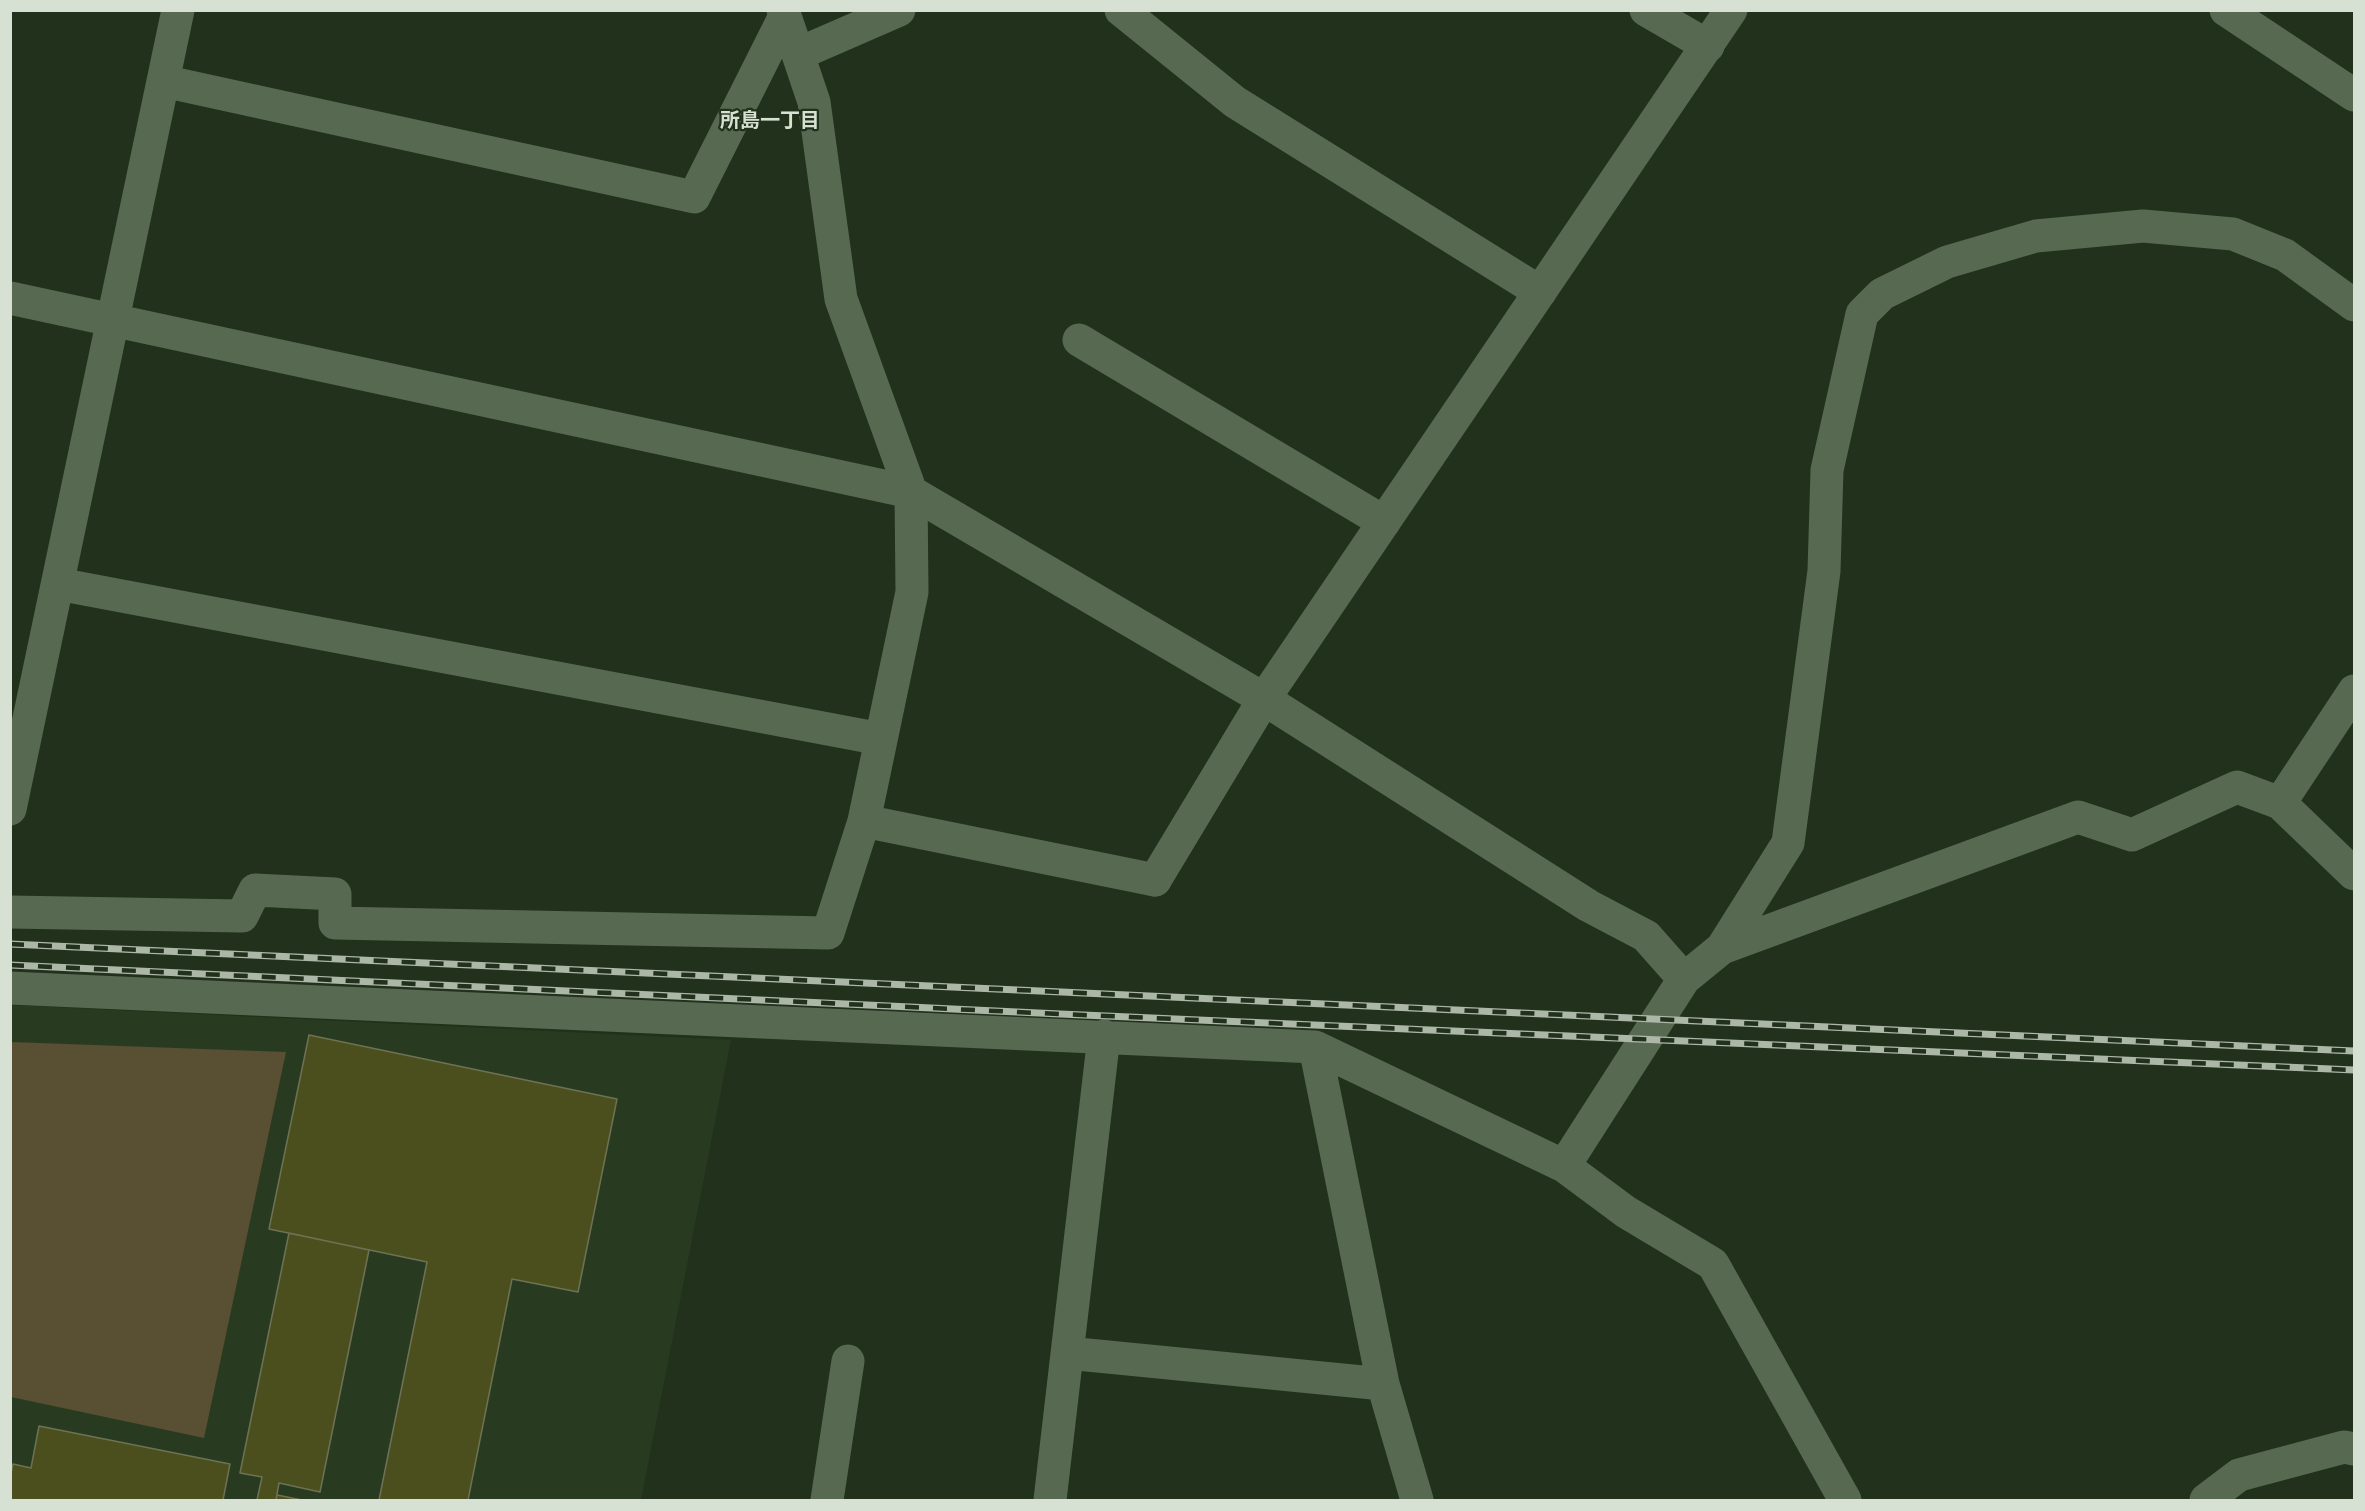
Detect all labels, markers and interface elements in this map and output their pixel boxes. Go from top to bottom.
district label: 所島一丁目 [720,110,820,134]

